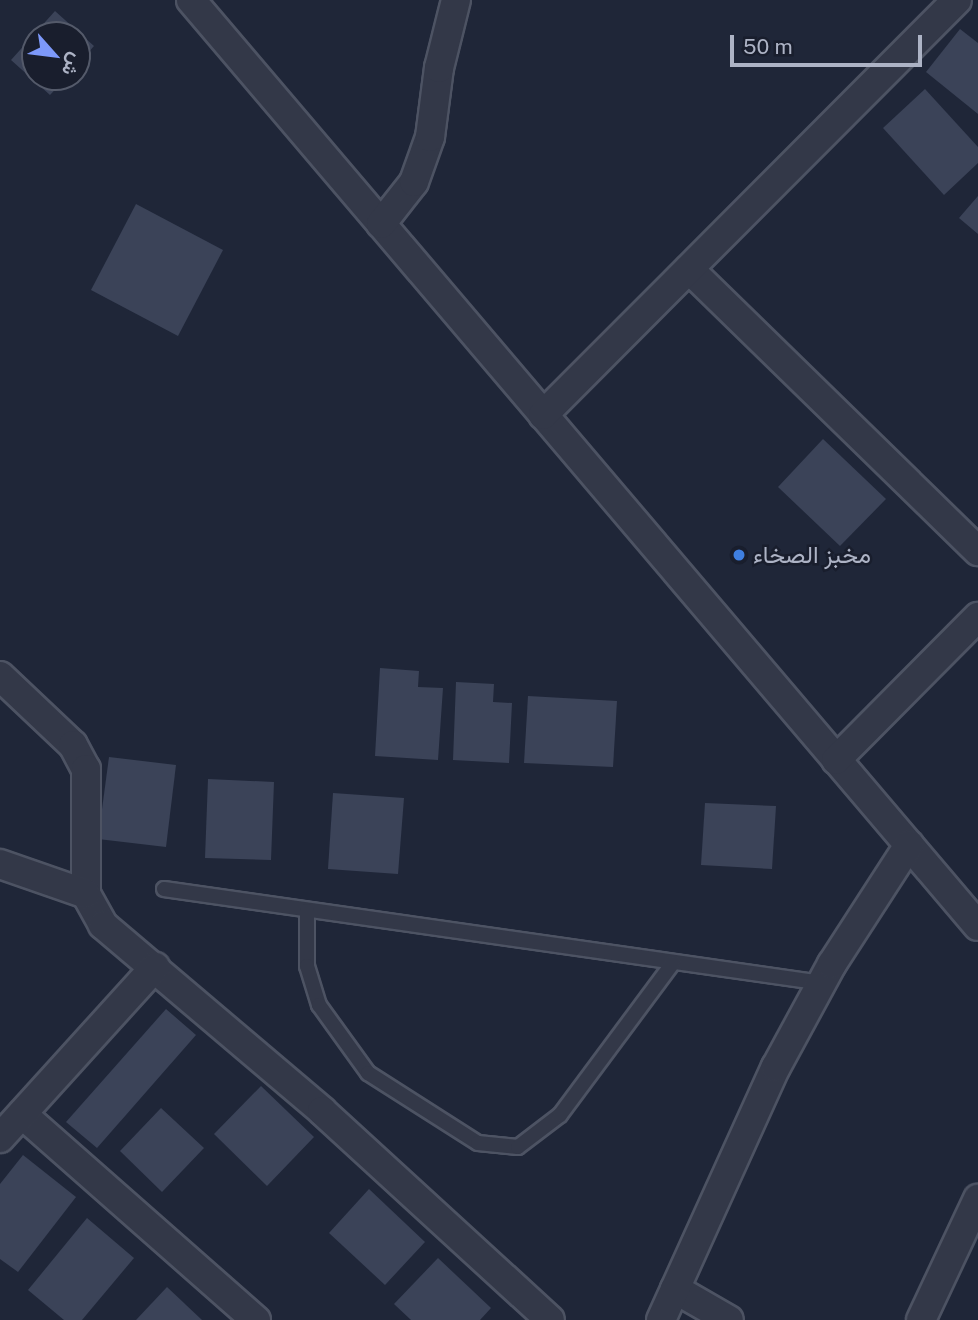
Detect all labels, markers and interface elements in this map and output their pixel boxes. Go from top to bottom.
north arrow [21,21,91,91]
scale bar [733,21,926,65]
text: 50 m [743,34,793,59]
text: ش [58,50,88,80]
place label: مخبز الصخاء [753,541,871,569]
marker: مخبز الصخاء [731,547,747,563]

